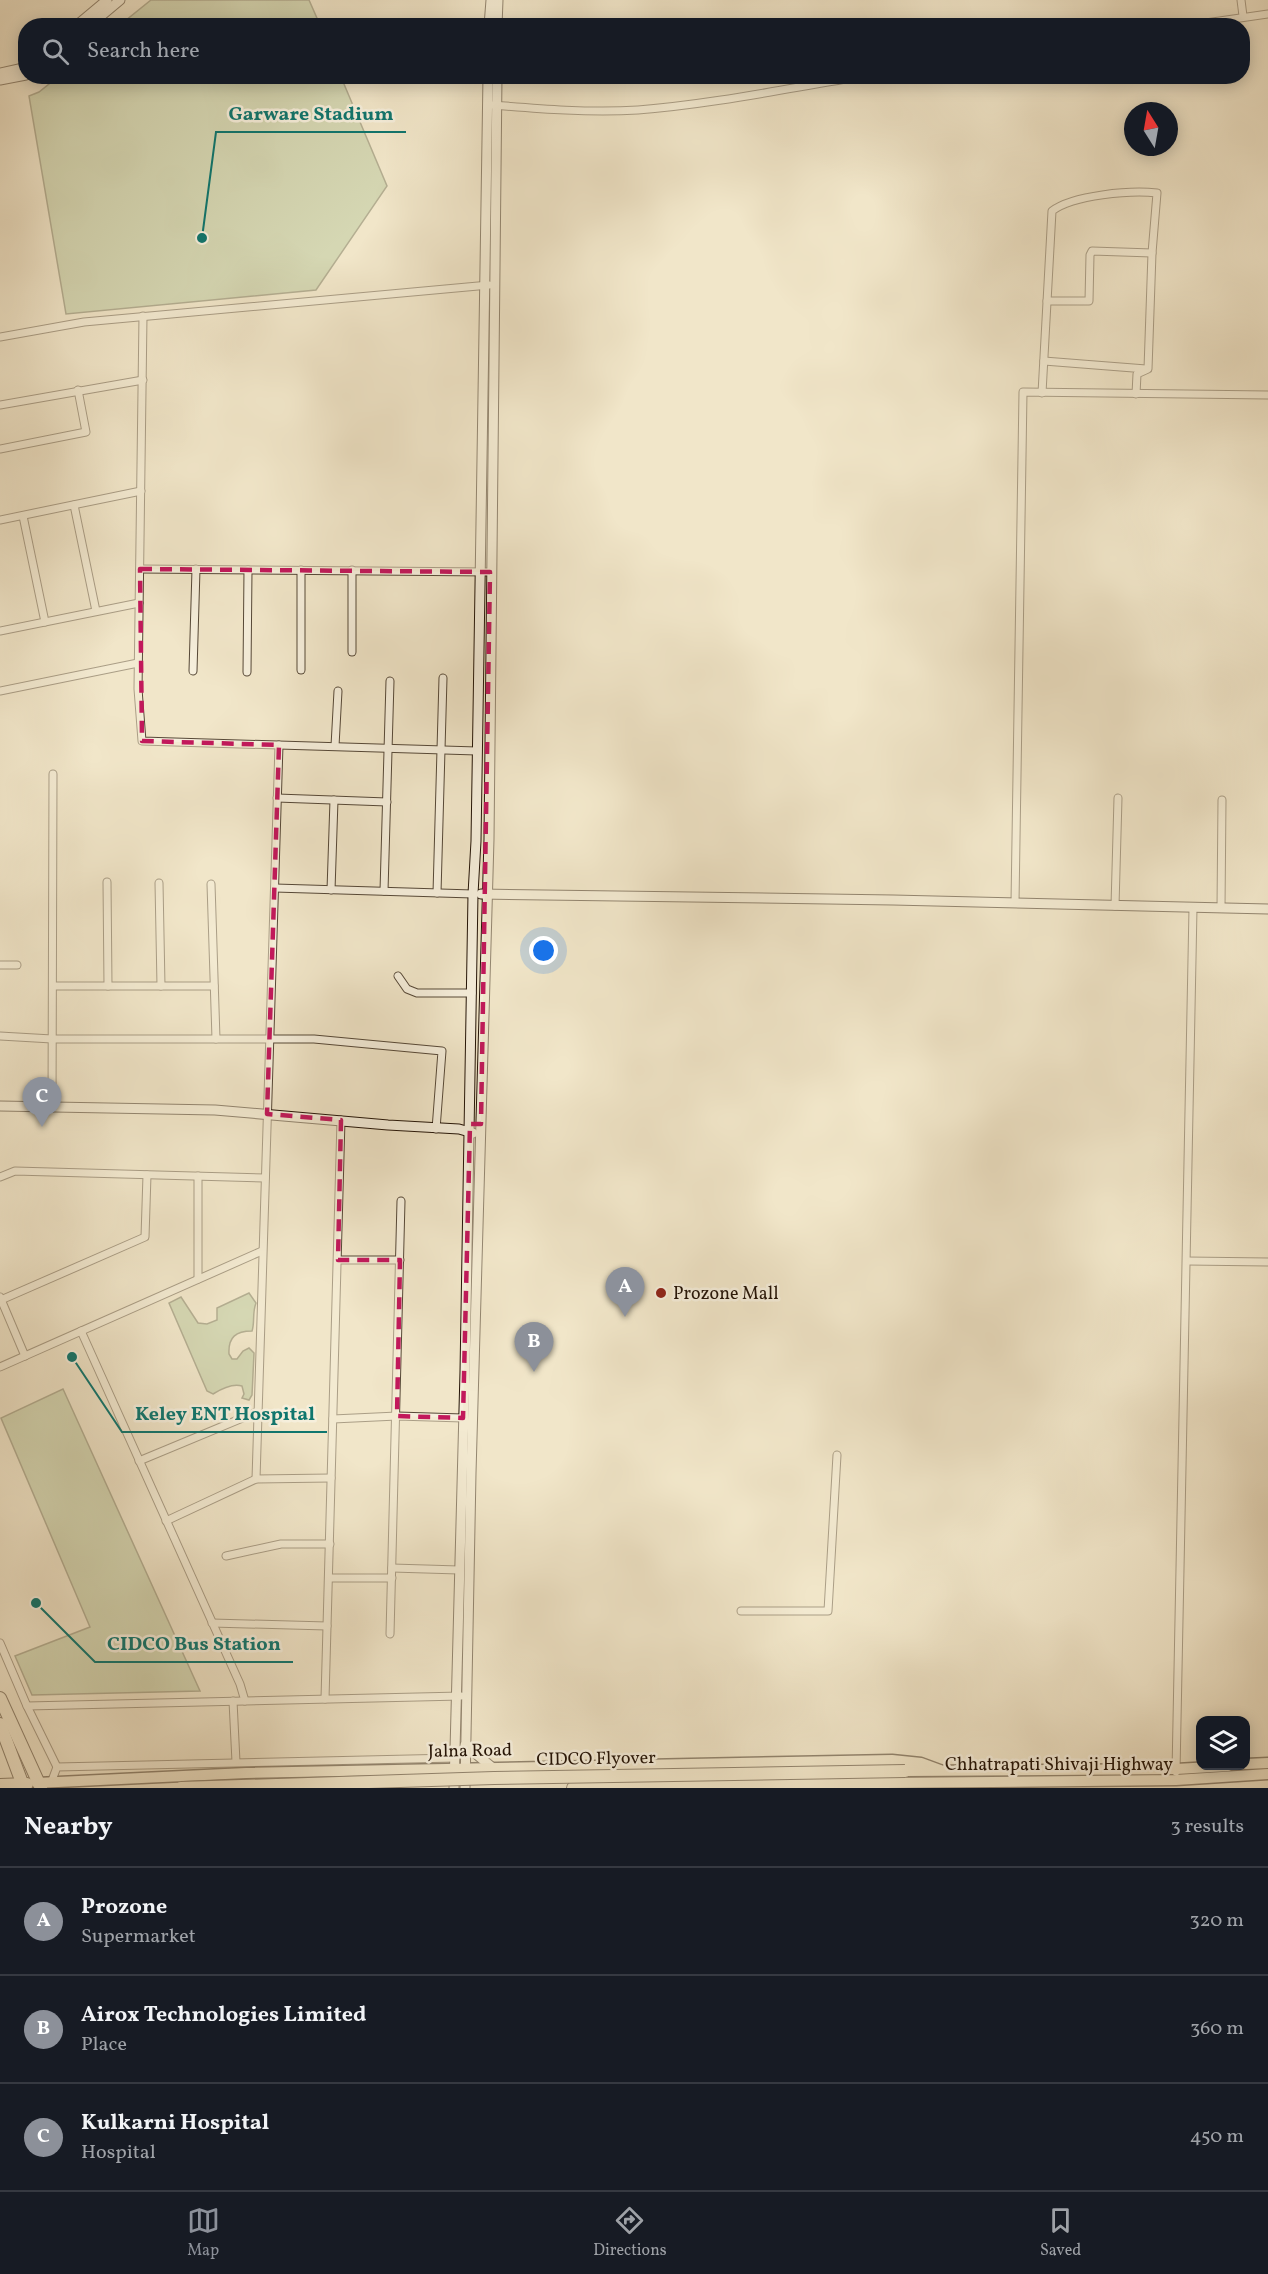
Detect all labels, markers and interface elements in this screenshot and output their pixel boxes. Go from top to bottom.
search box [18,18,1250,84]
icon: search [39,35,72,68]
text: Search here [87,36,200,67]
callout: Garware Stadium [216,94,406,132]
text: Garware Stadium [228,101,394,129]
north arrow [1124,102,1178,156]
your location [529,936,558,965]
pin: C [22,1078,62,1127]
pin: A [606,1268,644,1317]
place label: Prozone Mall [673,1282,779,1307]
marker: Prozone Mall [654,1286,668,1300]
pin: B [514,1322,554,1372]
callout: Keley ENT Hospital [122,1394,327,1432]
text: Keley ENT Hospital [135,1401,315,1429]
callout: CIDCO Bus Station [95,1624,293,1662]
text: CIDCO Bus Station [107,1631,281,1659]
map controls [1196,1716,1250,1770]
button: layers [1196,1716,1250,1770]
street label: Jalna Road [428,1738,512,1765]
street label: CIDCO Flyover [536,1746,656,1773]
street label: Chhatrapati Shivaji Highway [945,1753,1173,1778]
text: Nearby [24,1809,113,1845]
text: 3 results [1170,1813,1244,1841]
text: Prozone [81,1892,167,1923]
text: A [36,1907,51,1935]
text: 320 m [1189,1907,1244,1935]
text: Supermarket [81,1923,196,1951]
text: Airox Technologies Limited [81,2000,366,2031]
text: B [37,2015,50,2043]
text: 360 m [1190,2015,1244,2043]
text: Place [81,2031,127,2059]
text: Kulkarni Hospital [81,2108,269,2139]
text: C [37,2123,50,2151]
text: 450 m [1190,2123,1244,2151]
text: Hospital [81,2139,156,2167]
tab: Map [187,2204,220,2262]
tab: Directions [593,2204,667,2262]
tab: Saved [1040,2204,1081,2262]

